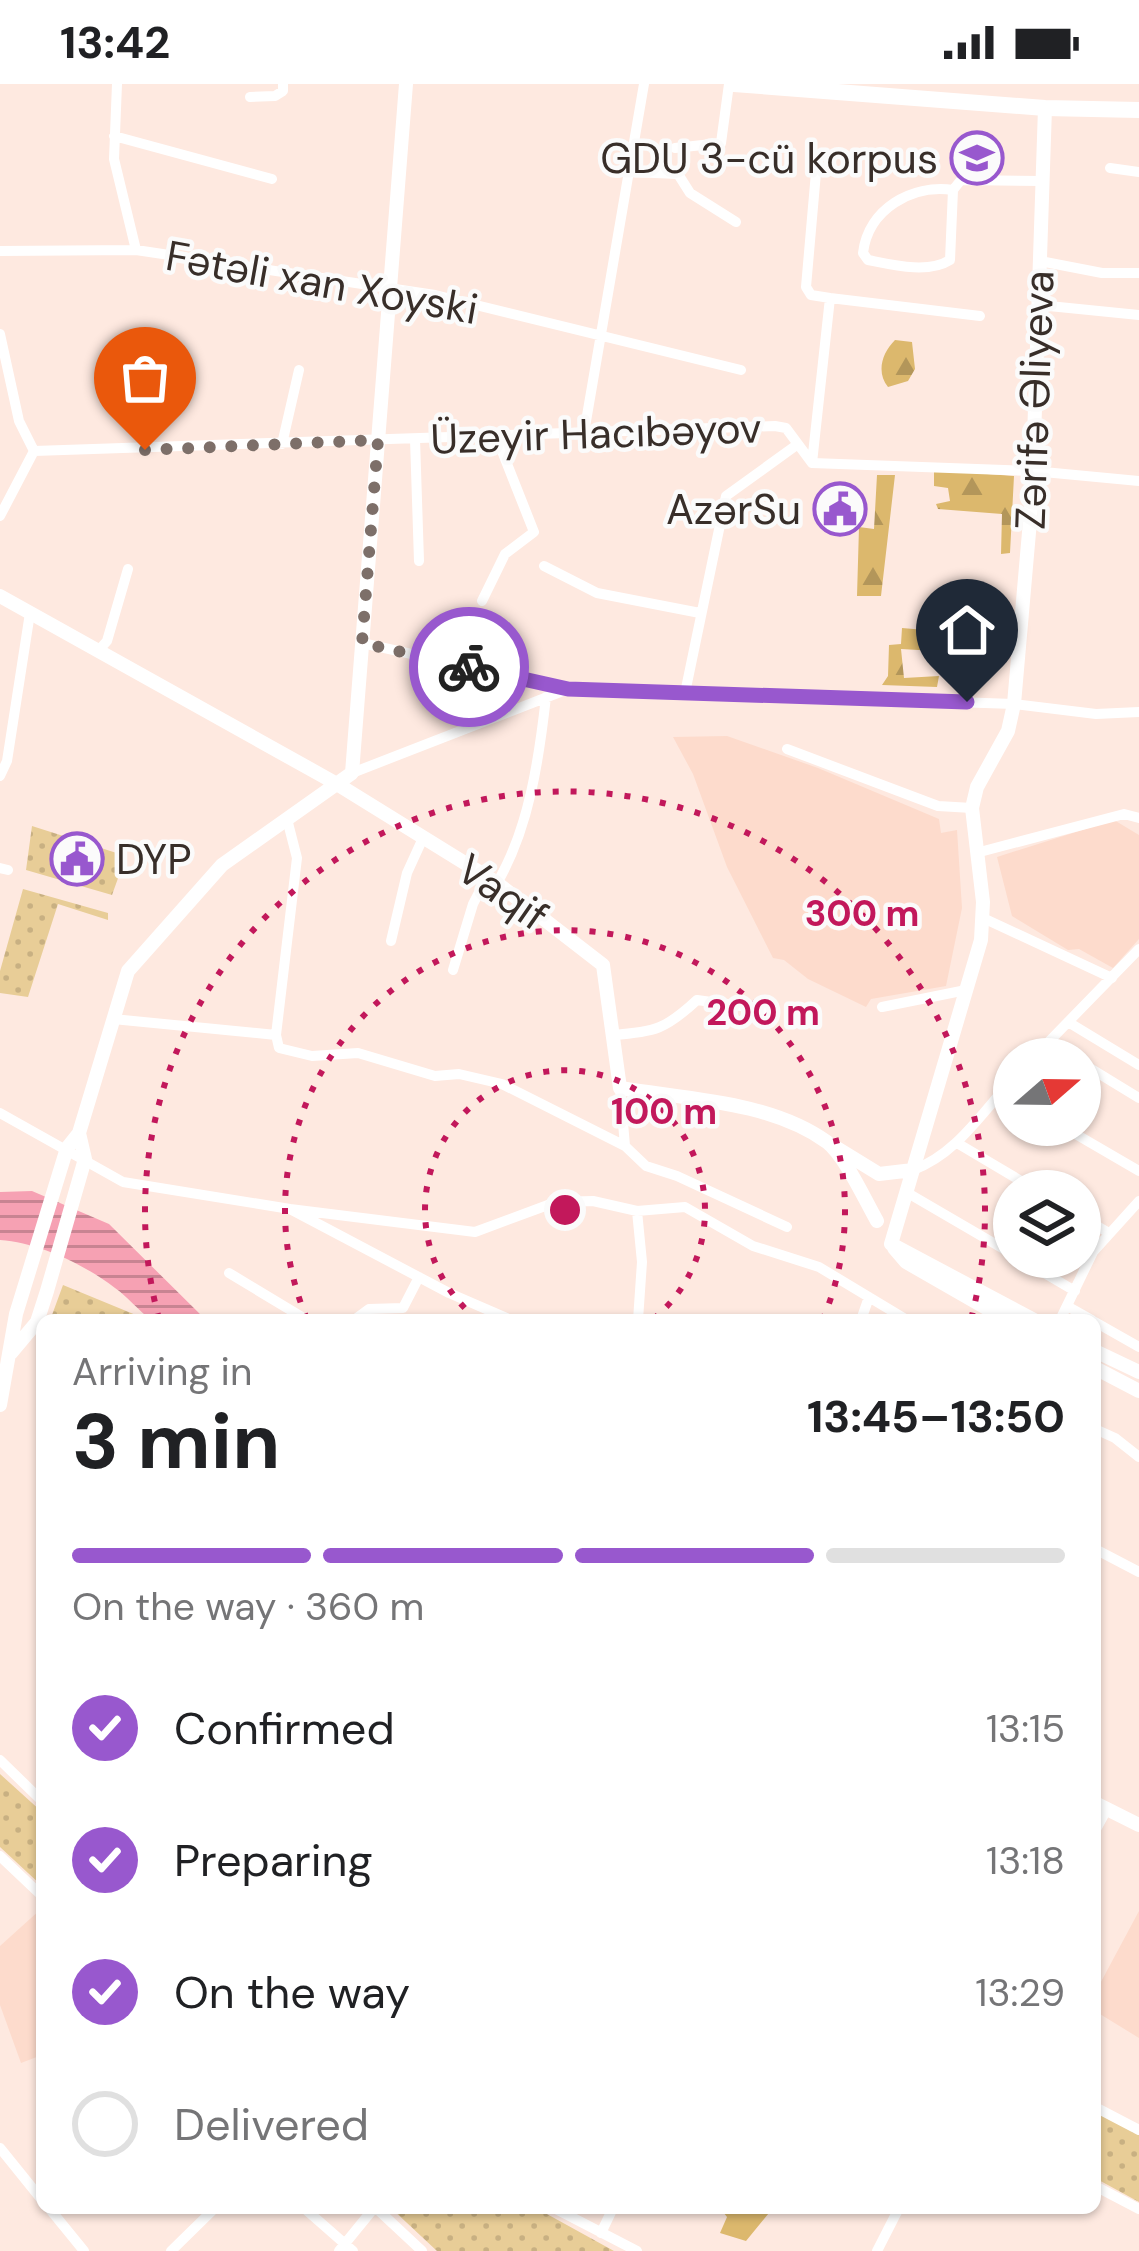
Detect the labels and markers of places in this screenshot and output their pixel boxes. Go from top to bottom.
school or university icon: GDU 3-cü korpus [949,130,1005,186]
place label: GDU 3-cü korpus [600,131,938,186]
pin [94,327,196,450]
public building icon: AzərSu [812,481,868,537]
place label: AzərSu [666,482,801,537]
pin [916,579,1018,702]
public building icon: DYP [49,831,105,887]
place label: DYP [116,832,192,887]
centre of rings [544,1189,586,1231]

